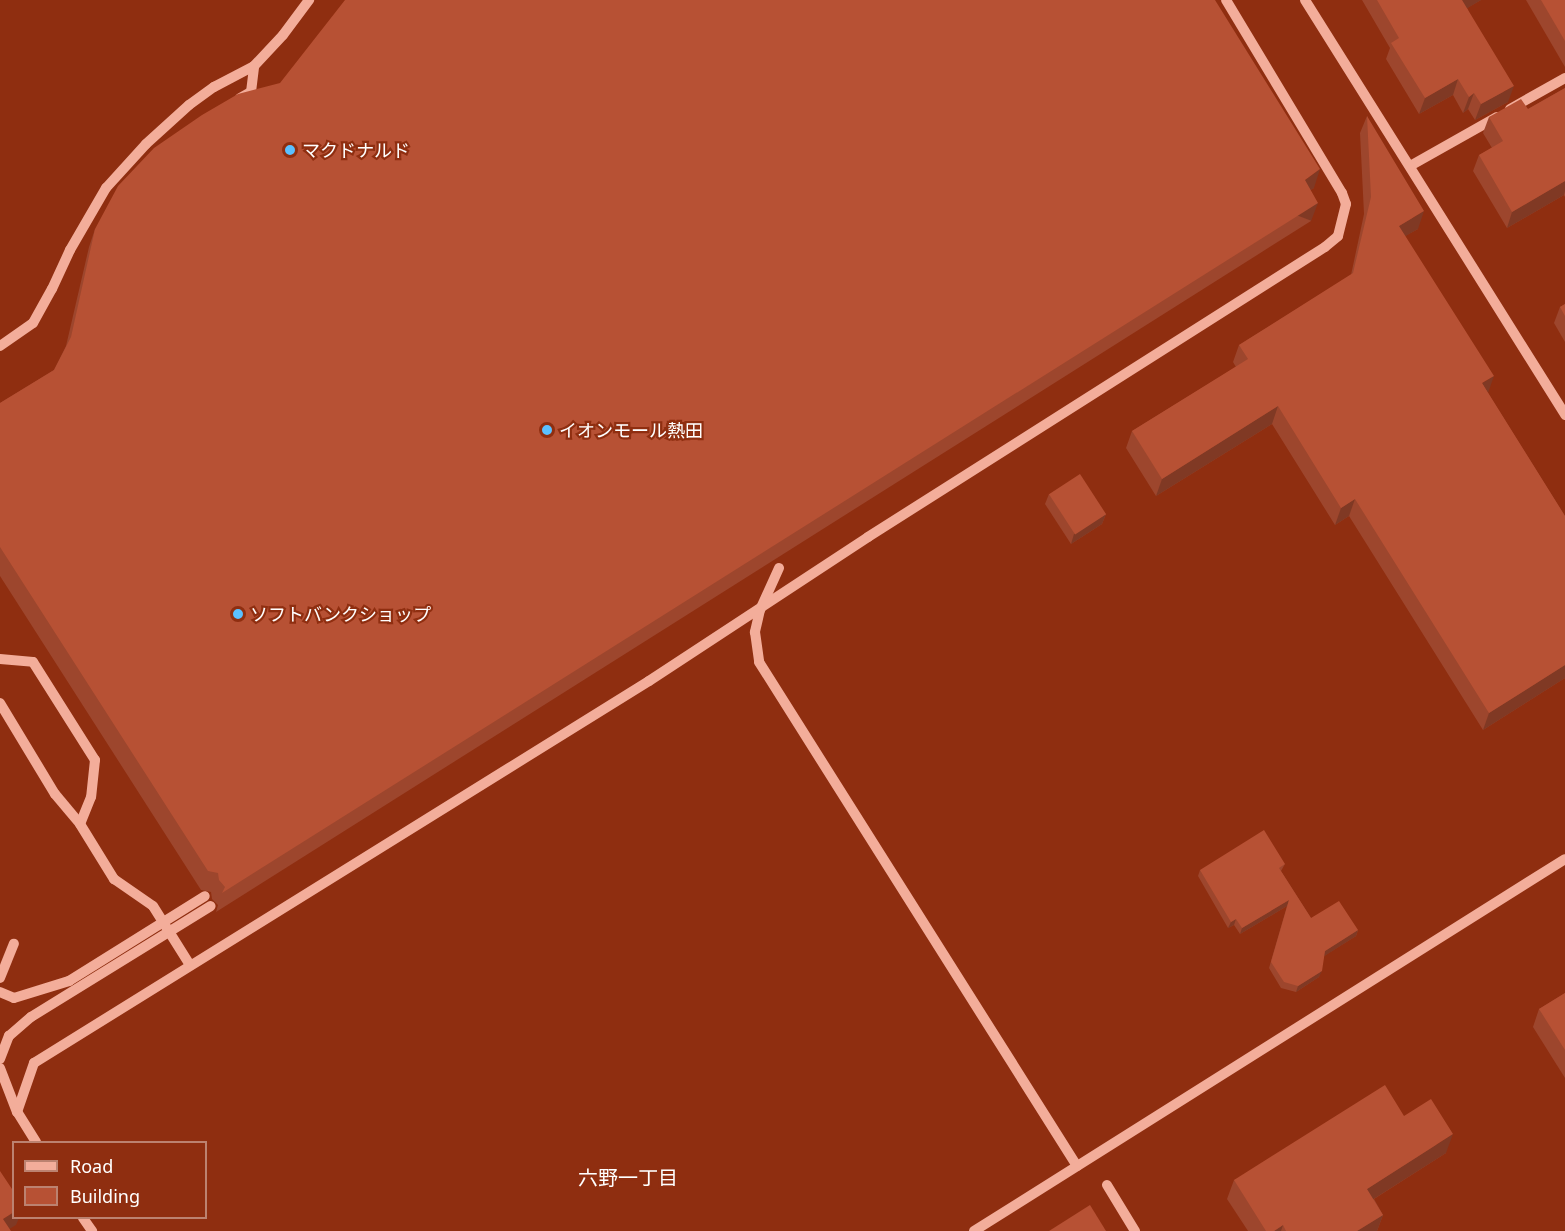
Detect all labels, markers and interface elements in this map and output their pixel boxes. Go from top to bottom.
place label: マクドナルド [302,139,410,161]
marker: マクドナルド [283,143,297,157]
place label: イオンモール熱田 [559,419,703,441]
marker: イオンモール熱田 [540,423,554,437]
place label: ソフトバンクショップ [250,603,430,625]
marker: ソフトバンクショップ [231,607,245,621]
legend [12,1141,207,1219]
text: Road [70,1154,113,1178]
district label: 六野一丁目 [578,1165,678,1189]
text: Building [70,1184,140,1208]

